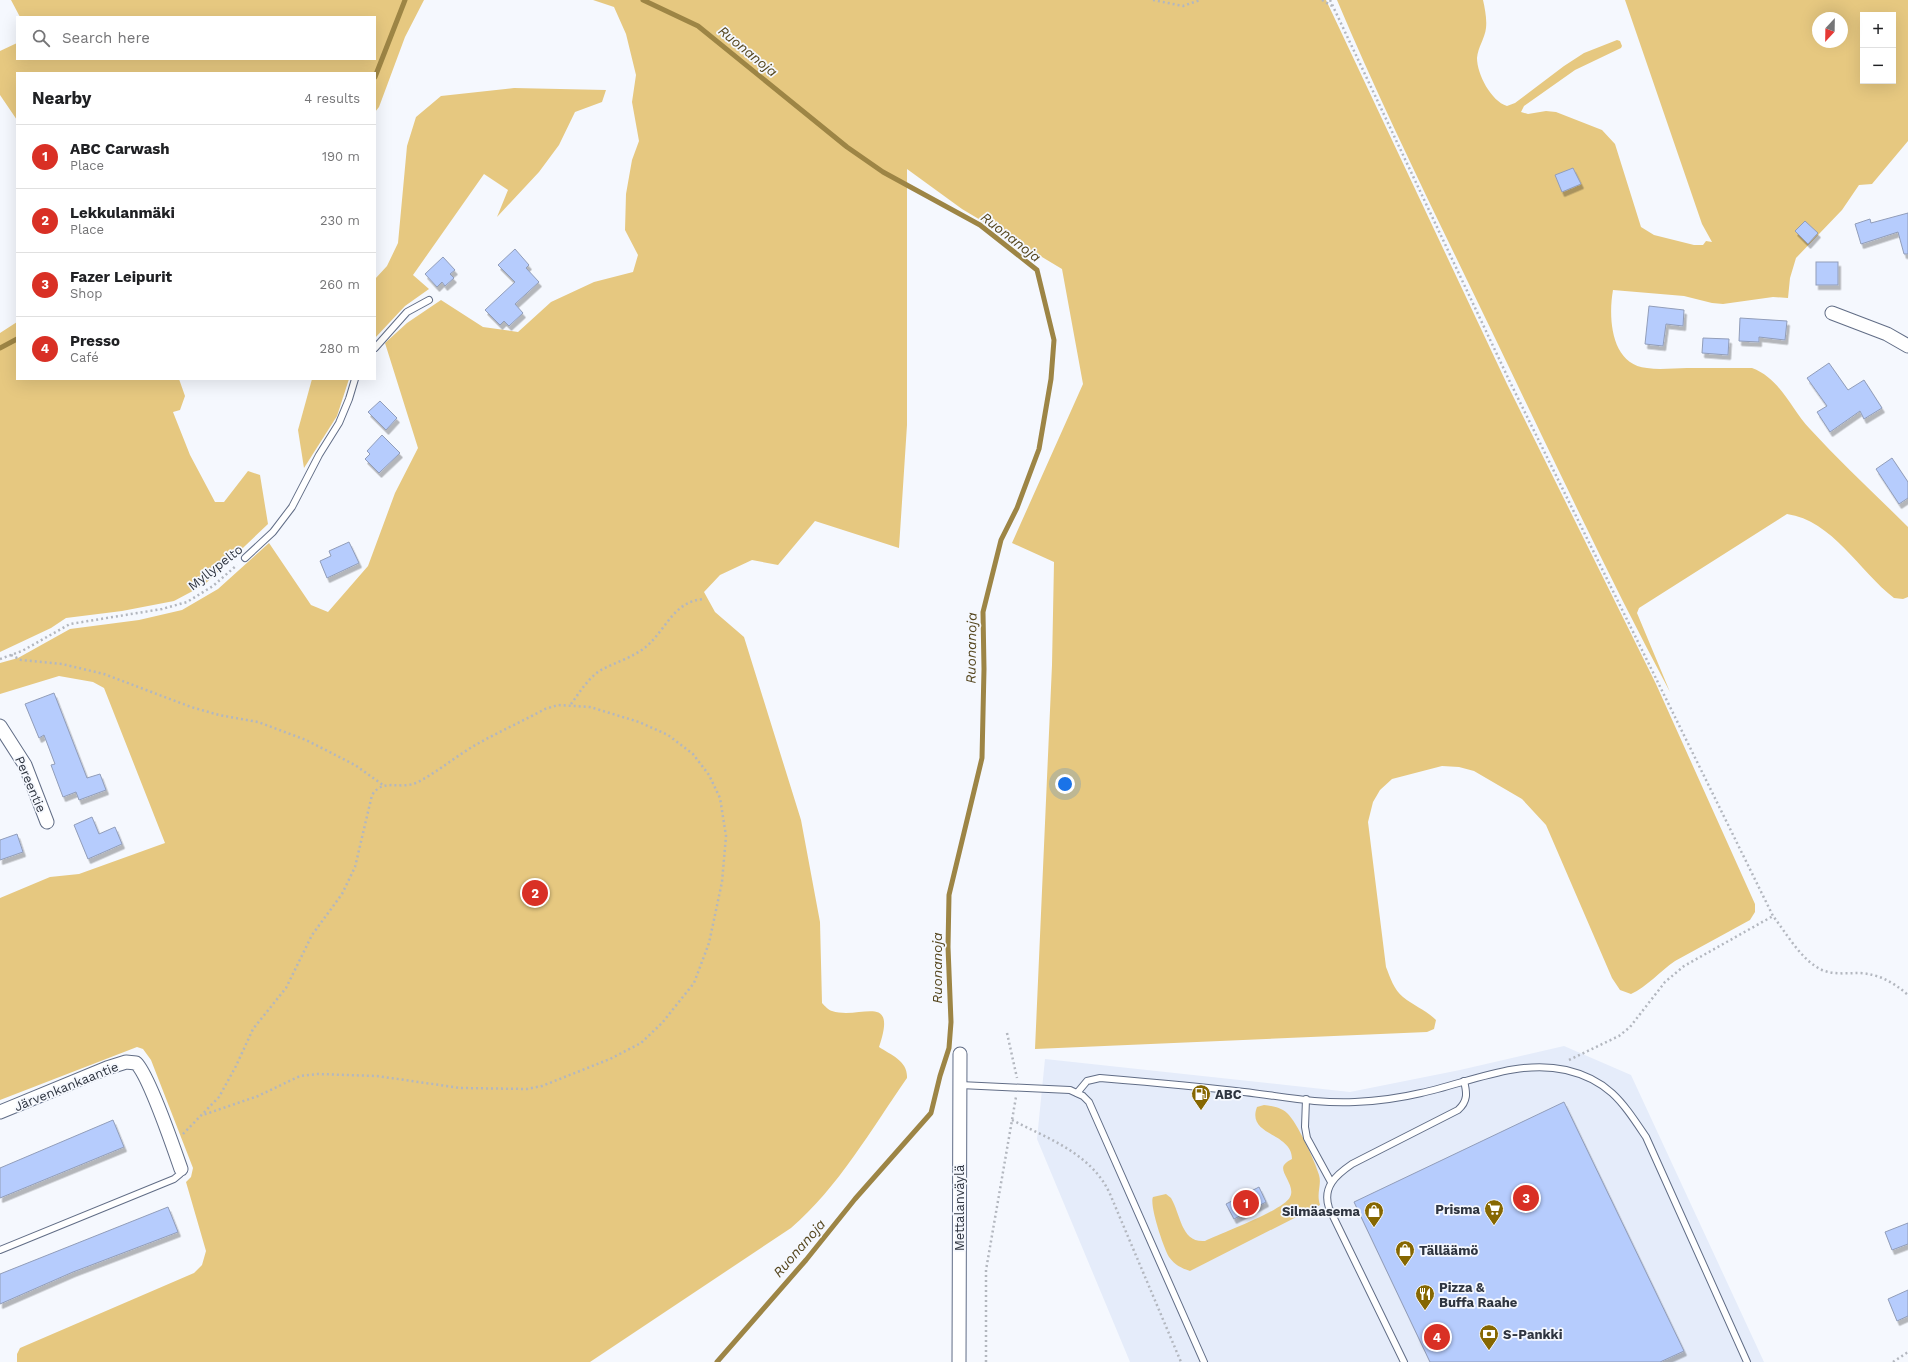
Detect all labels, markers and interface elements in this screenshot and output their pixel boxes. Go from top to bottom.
north arrow [1812,12,1848,48]
map controls [1860,12,1896,84]
button: + [1860,12,1896,48]
search box [16,16,376,60]
water label: Ruonanoja [715,22,781,80]
icon: search [30,27,52,49]
text: Search here [62,29,150,47]
button: − [1860,48,1896,84]
text: Nearby [32,88,91,108]
text: 4 results [304,91,360,106]
text: ABC Carwash [70,140,170,158]
text: 1 [42,149,48,164]
text: 190 m [322,149,360,164]
text: Place [70,158,104,173]
text: Lekkulanmäki [70,204,175,222]
water label: Ruonanoja [978,209,1044,265]
text: 2 [41,213,49,228]
text: 230 m [320,213,360,228]
text: Place [70,222,104,237]
text: Fazer Leipurit [70,268,172,286]
text: 3 [41,277,49,292]
text: 260 m [320,277,360,292]
text: Shop [70,286,102,301]
text: Presso [70,332,120,350]
text: 4 [41,341,49,356]
text: 280 m [320,341,360,356]
text: Café [70,350,99,365]
street label: Myllypelto [185,541,246,593]
water label: Ruonanoja [962,612,980,684]
street label: Pereentie [12,754,49,815]
your location [1055,774,1075,794]
pin: 2 [522,878,548,908]
water label: Ruonanoja [929,932,945,1004]
street label: Järvenkankaantie [12,1059,120,1114]
fuel station icon: ABC [1190,1083,1212,1111]
place label: ABC [1215,1087,1242,1102]
street label: Mettalanväylä [952,1164,967,1251]
pin: 3 [1513,1183,1539,1213]
pin: 1 [1233,1188,1259,1218]
supermarket icon: Prisma [1483,1198,1505,1226]
shop icon: Silmäasema [1363,1200,1385,1228]
place label: Prisma [1435,1202,1480,1217]
place label: Silmäasema [1282,1204,1360,1219]
water label: Ruonanoja [770,1216,829,1280]
shop icon: Tälläämö [1394,1239,1416,1267]
place label: Tälläämö [1419,1243,1478,1258]
place label: Pizza & Buffa Raahe [1439,1280,1518,1310]
restaurant icon: Pizza & Buffa Raahe [1414,1283,1436,1311]
pin: 4 [1424,1322,1450,1352]
bank icon: S-Pankki [1478,1323,1500,1351]
place label: S-Pankki [1503,1327,1563,1342]

